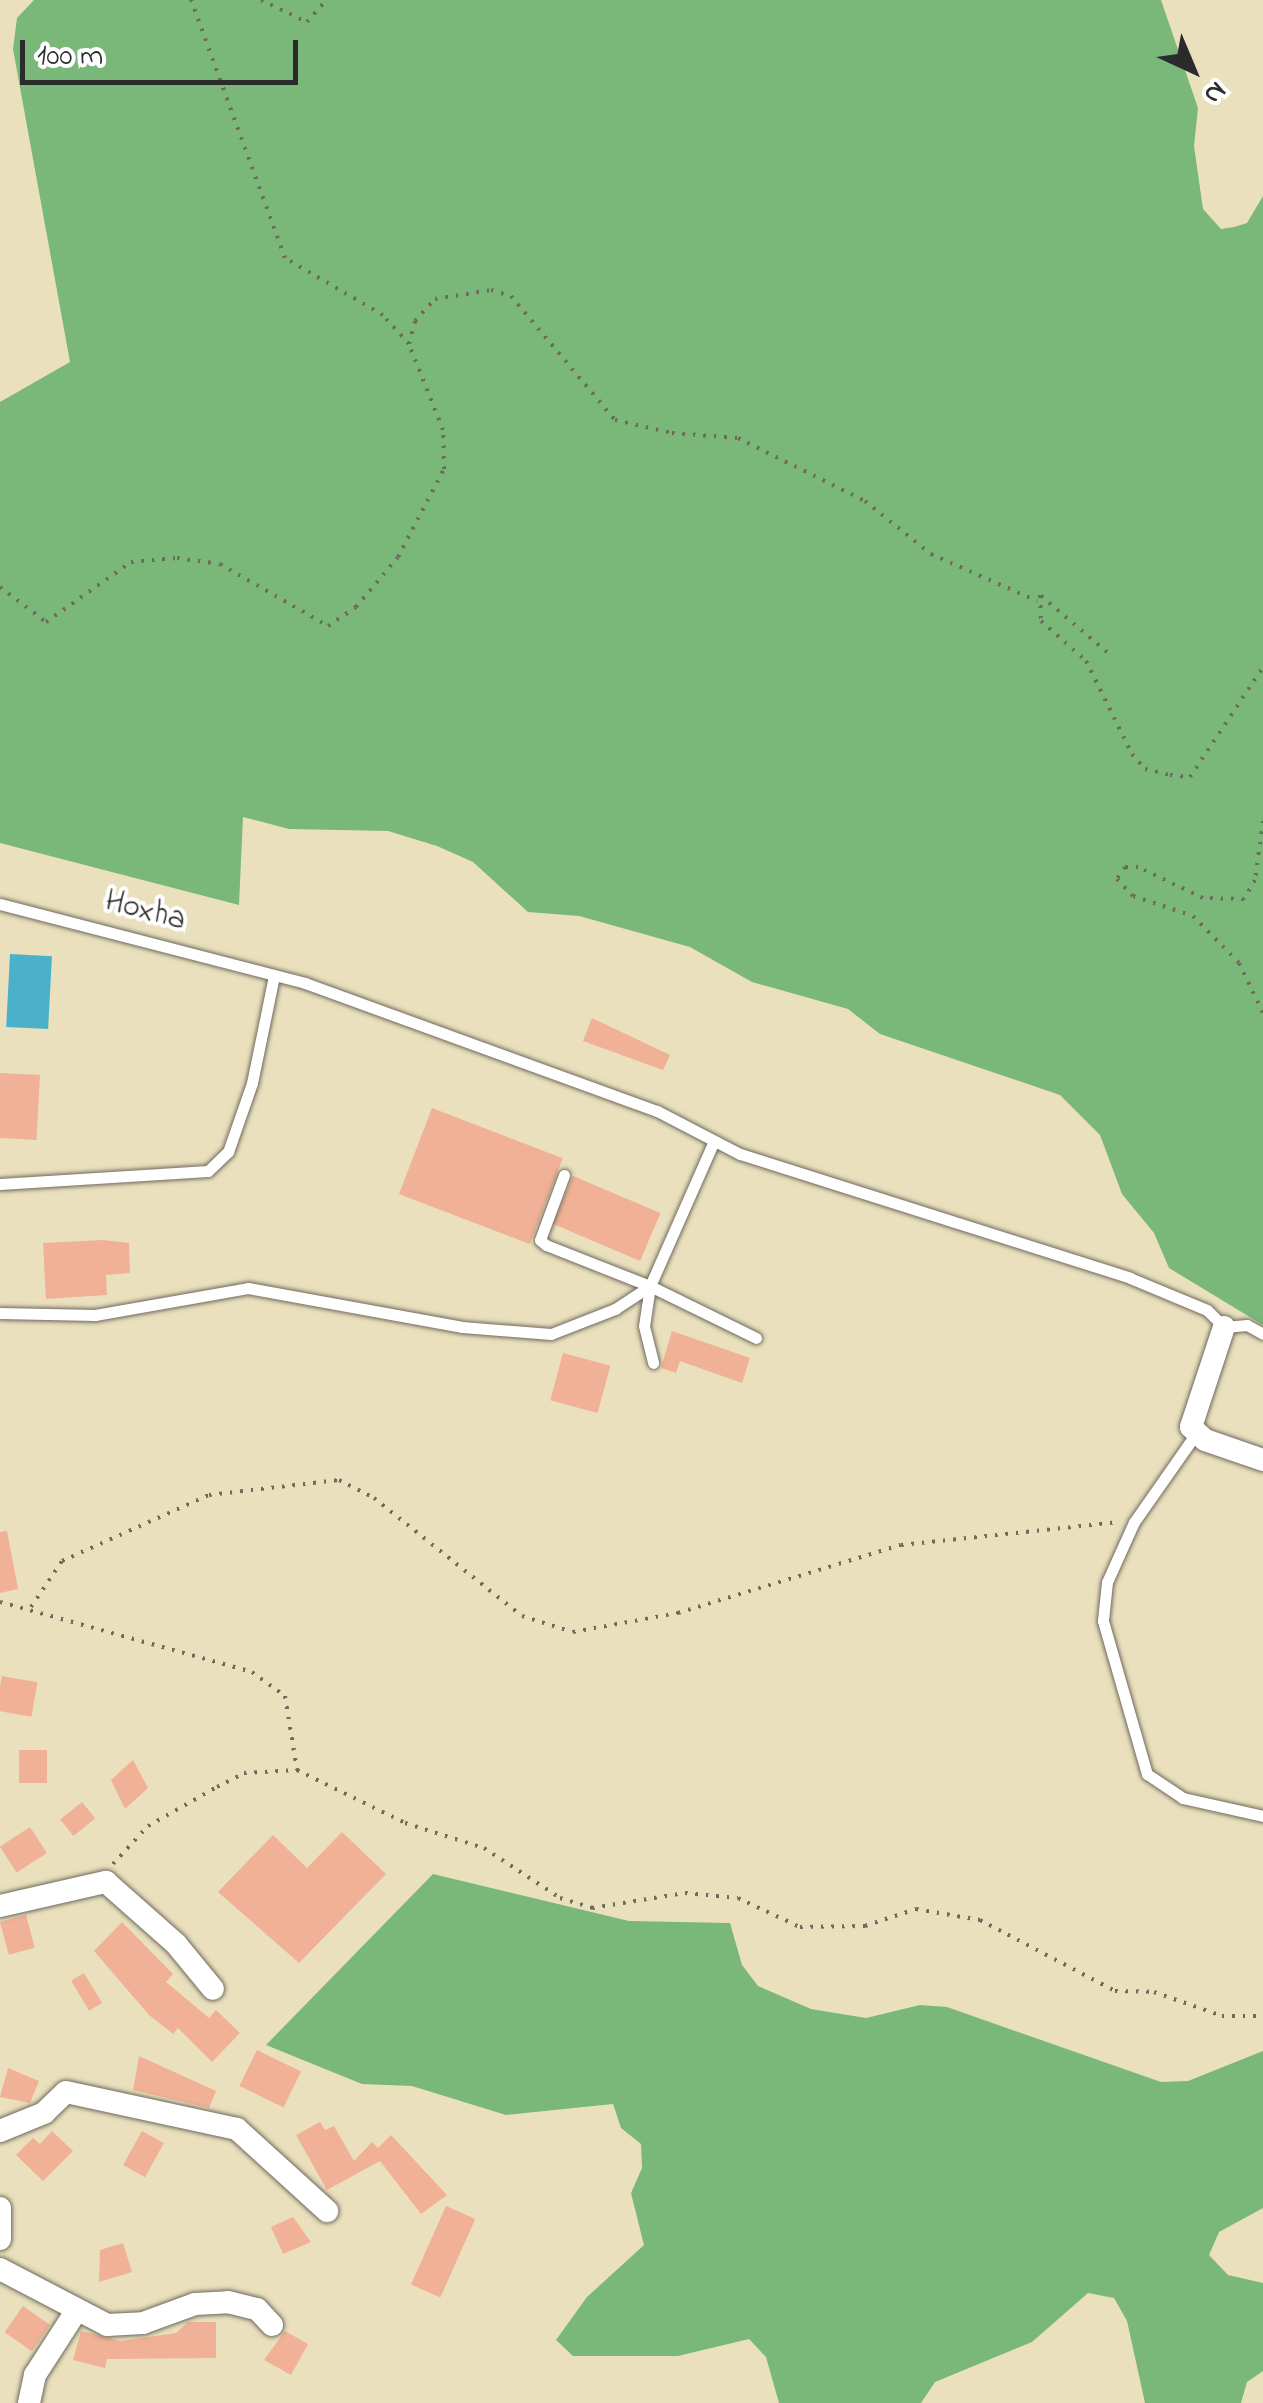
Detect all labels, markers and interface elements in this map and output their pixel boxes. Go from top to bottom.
scale bar [25,20,302,82]
north arrow [1143,20,1243,120]
text: 100 m [37,35,103,79]
text: N [1193,71,1235,113]
street label: Hoxha [100,883,190,941]

